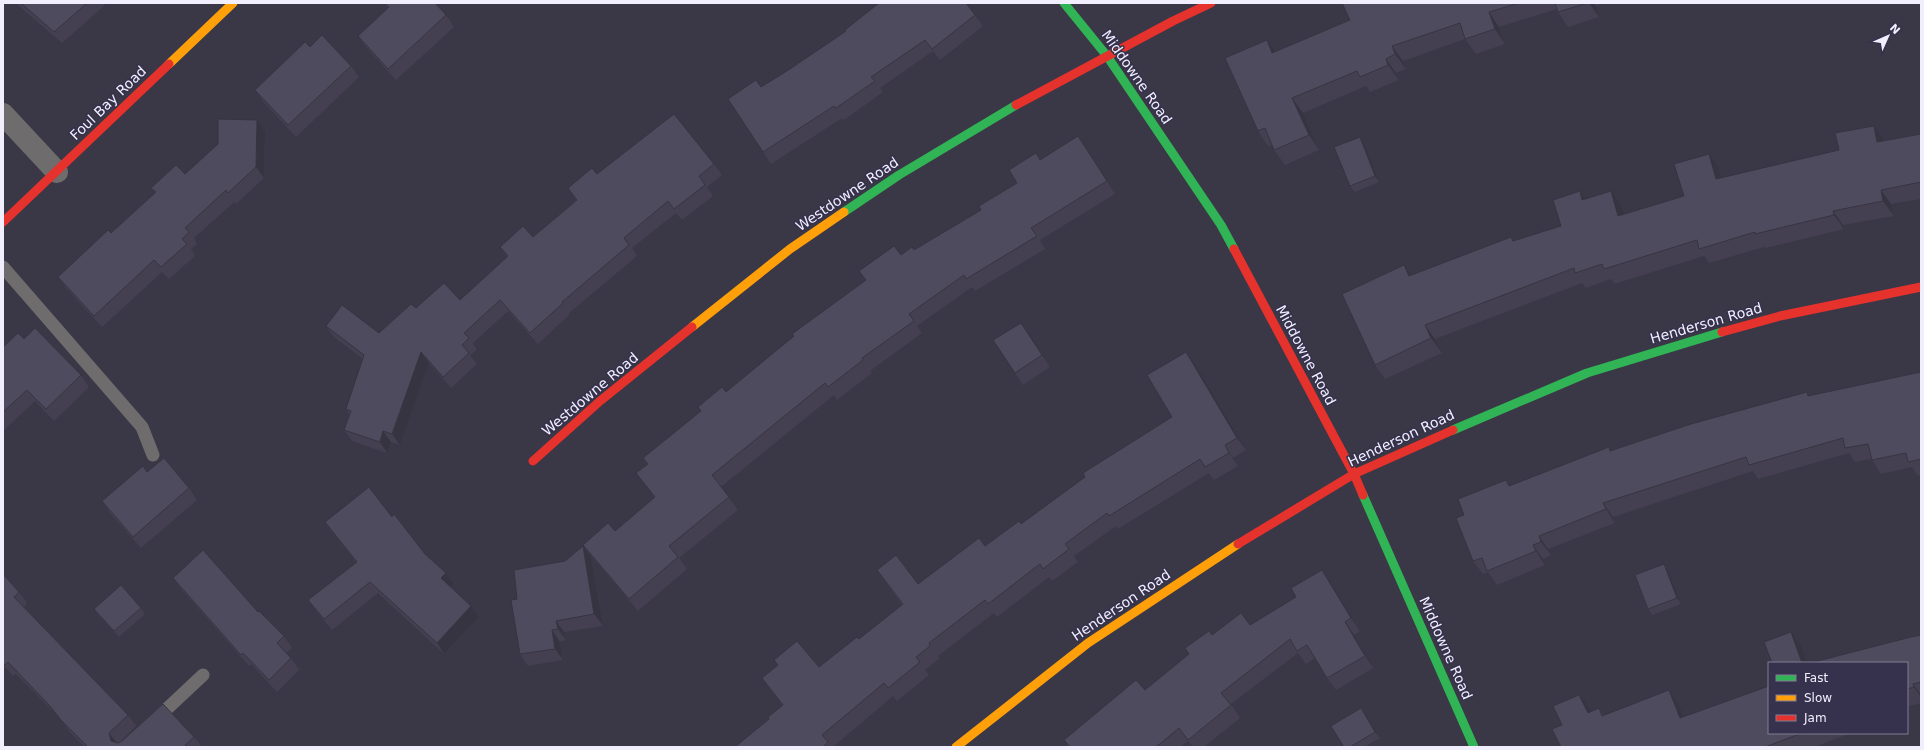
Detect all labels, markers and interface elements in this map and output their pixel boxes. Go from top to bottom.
north arrow [1868,16,1908,56]
text: N [1887,21,1903,37]
street label: Middowne Road [1099,27,1175,127]
street label: Foul Bay Road [67,63,149,143]
street label: Westdowne Road [793,154,901,234]
street label: Henderson Road [1648,299,1764,347]
street label: Middowne Road [1273,302,1339,408]
street label: Westdowne Road [539,349,641,439]
street label: Henderson Road [1345,406,1457,470]
street label: Henderson Road [1069,566,1173,644]
street label: Middowne Road [1416,594,1476,702]
legend [1768,662,1908,734]
text: Fast [1804,671,1828,685]
text: Slow [1804,691,1832,705]
text: Jam [1803,711,1827,725]

